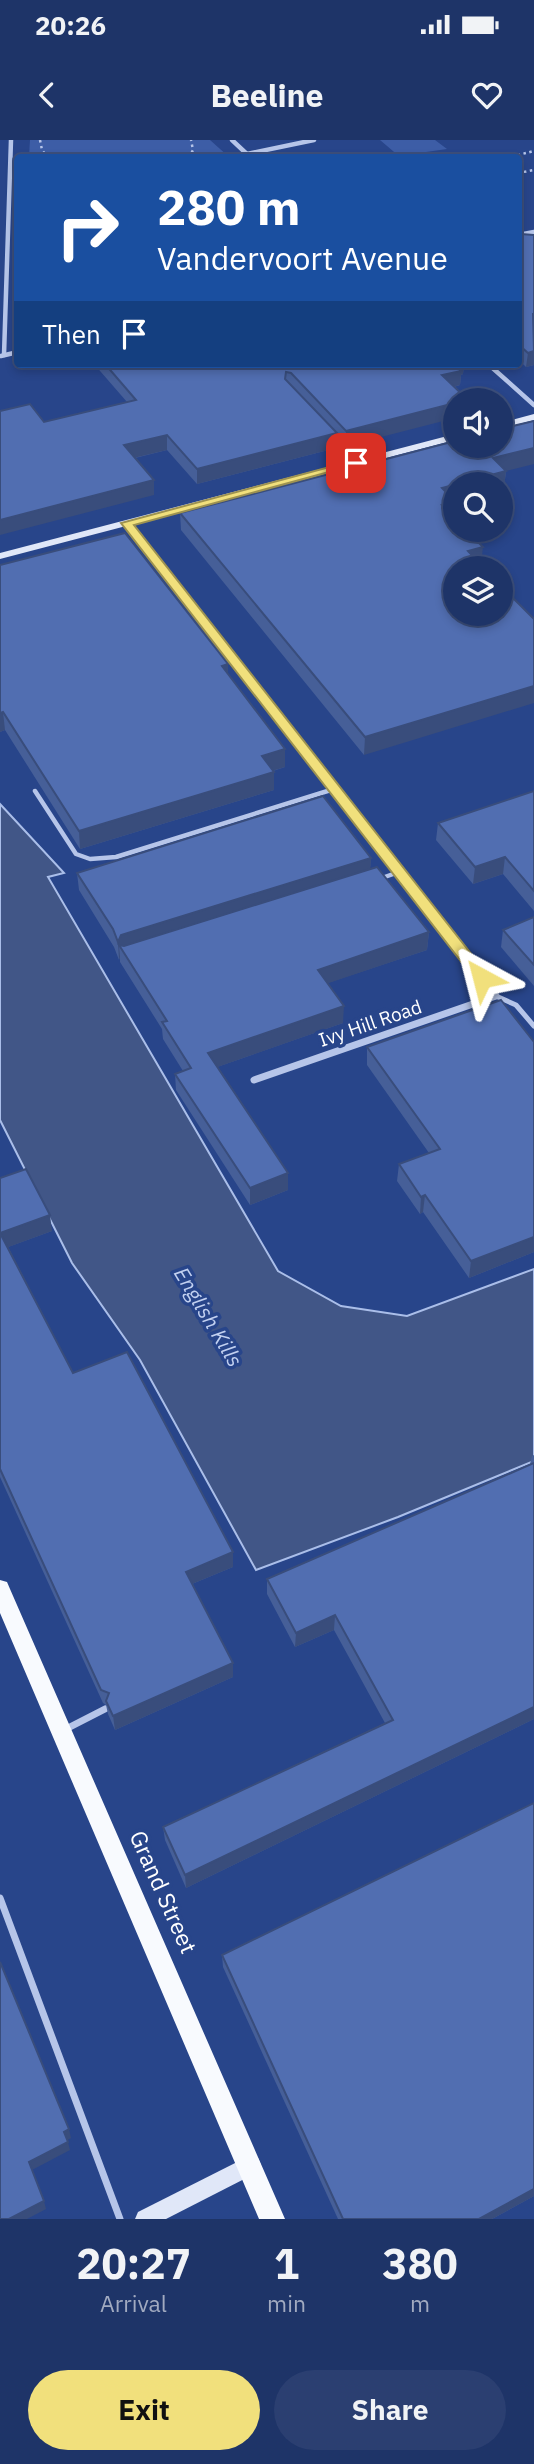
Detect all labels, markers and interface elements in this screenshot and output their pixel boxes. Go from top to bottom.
text: 20:26 [35,8,106,42]
text: Beeline [210,74,324,116]
icon: back [28,76,66,114]
icon: heart [468,76,506,114]
text: 280 m [157,175,301,238]
icon: right [42,182,133,273]
text: Vandervoort Avenue [157,237,448,279]
icon: arrive [115,315,153,353]
text: Then [42,317,101,351]
map controls [443,388,513,626]
button: sound [443,388,513,458]
pin [326,433,386,493]
icon: arrive [337,444,375,482]
button: search [443,472,513,542]
button: layers [443,556,513,626]
position arrow [445,941,519,1015]
street label: Ivy Hill Road [315,994,425,1052]
water label: English Kills [168,1261,250,1372]
street label: Grand Street [123,1825,204,1958]
text: 20:27 [76,2236,191,2291]
text: 1 [274,2236,299,2291]
text: 380 [382,2236,458,2291]
text: Arrival [100,2288,167,2318]
text: min [267,2288,306,2318]
text: m [410,2288,430,2318]
button: Exit [28,2370,260,2450]
button: Share [274,2370,506,2450]

